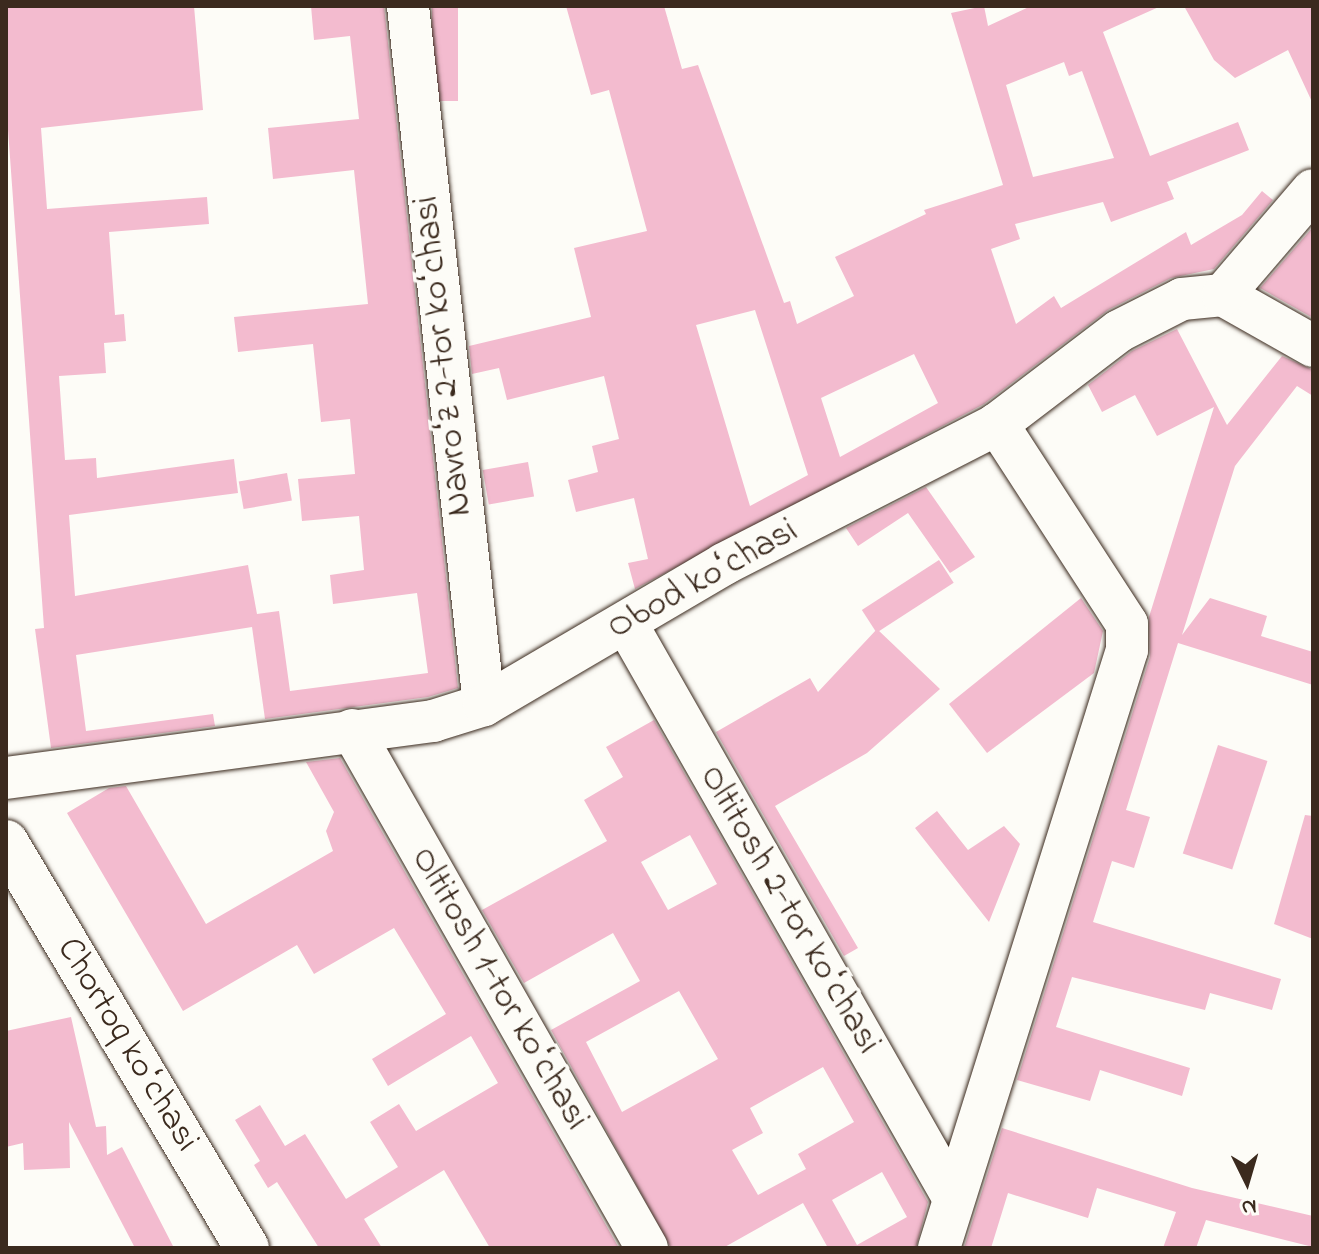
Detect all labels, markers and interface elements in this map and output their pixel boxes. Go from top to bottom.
street label: Navroʻz 2-tor koʻchasi [406,194,482,518]
street label: Obod koʻchasi [601,510,805,650]
street label: Oltitosh 2-tor koʻchasi [689,758,889,1062]
street label: Oltitosh 1-tor koʻchasi [400,840,598,1138]
street label: Chortoq koʻchasi [46,930,208,1160]
north arrow [1207,1142,1287,1222]
text: N [1240,1189,1258,1222]

